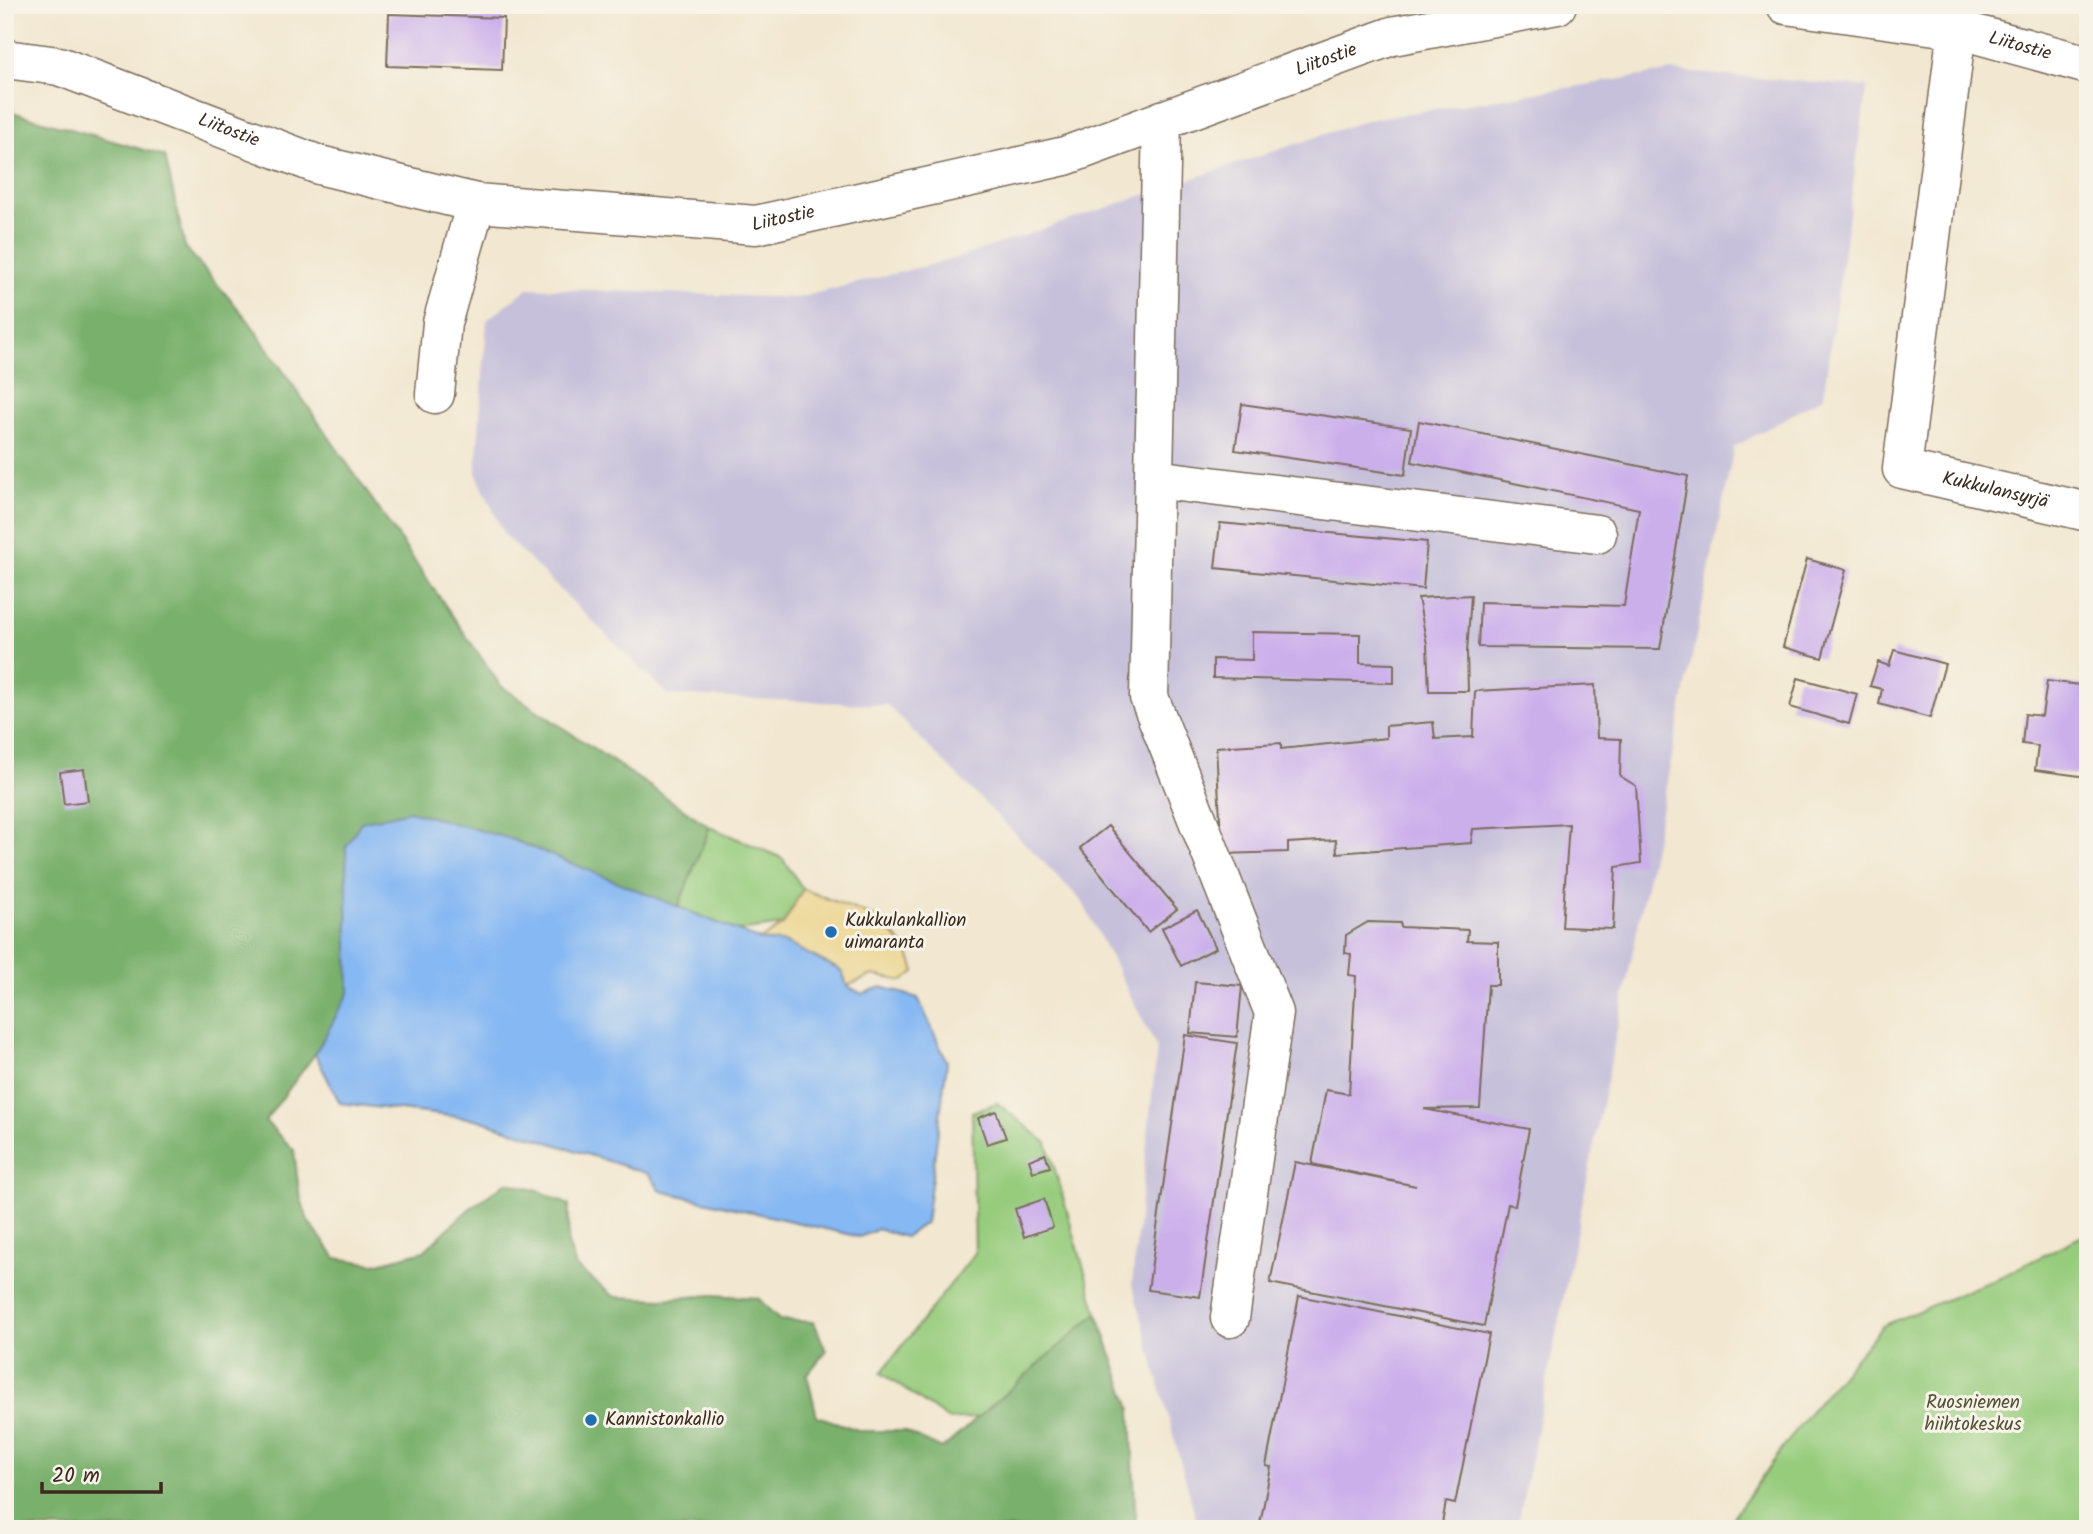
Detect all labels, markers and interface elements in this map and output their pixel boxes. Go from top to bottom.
street label: Liitostie [1985,23,2055,69]
street label: Liitostie [1291,35,1362,85]
street label: Liitostie [193,105,264,156]
street label: Liitostie [749,197,818,241]
street label: Kukkulansyrjä [1939,464,2052,518]
place label: Kukkulankallion uimaranta [845,906,966,958]
marker: Kukkulankallion uimaranta [823,924,839,940]
park label: Ruosniemen hiihtokeskus [1924,1388,2022,1440]
place label: Kannistonkallio [605,1405,724,1435]
marker: Kannistonkallio [583,1412,599,1428]
scale bar [42,1450,161,1494]
text: 20 m [52,1460,100,1493]

